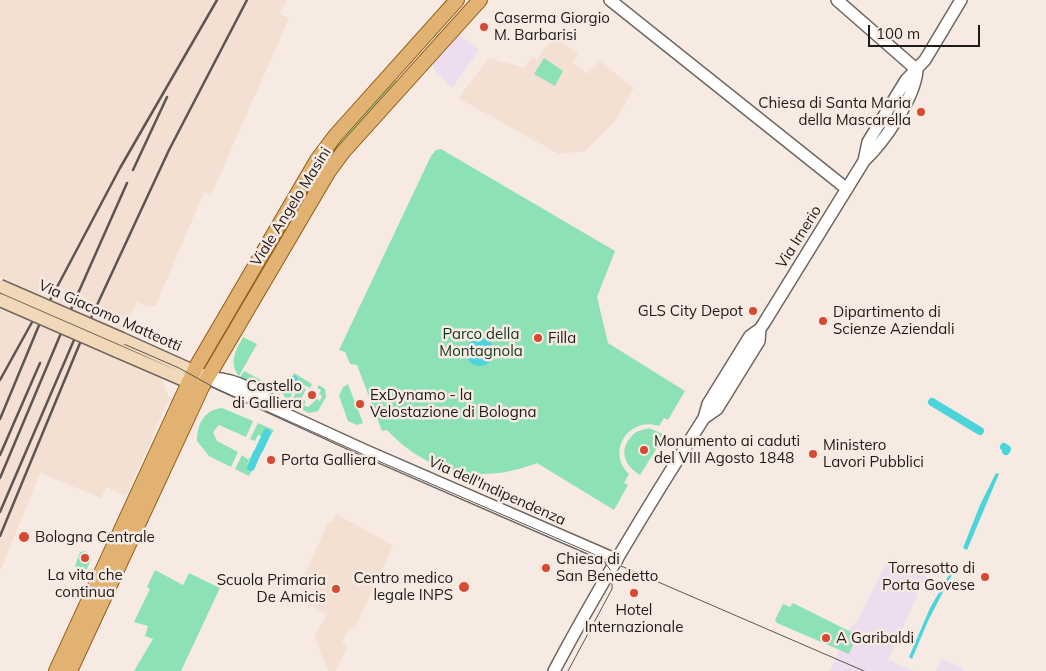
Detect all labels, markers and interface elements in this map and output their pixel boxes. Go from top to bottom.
place label: Caserma Giorgio M. Barbarisi [494,9,610,44]
scale bar [871,15,984,47]
marker: Caserma Giorgio M. Barbarisi [478,21,490,33]
text: 100 m [876,24,920,43]
place label: Chiesa di Santa Maria della Mascarella [758,94,911,129]
marker: Chiesa di Santa Maria della Mascarella [915,106,927,118]
street label: Viale Angelo Masini [247,144,335,270]
street label: Via Irnerio [773,202,825,272]
street label: Via Giacomo Matteotti [36,276,184,356]
place label: GLS City Depot [638,302,743,320]
place label: Dipartimento di Scienze Aziendali [833,303,954,338]
marker: GLS City Depot [747,305,759,317]
marker: Dipartimento di Scienze Aziendali [817,315,829,327]
park label: Parco della Montagnola [439,325,523,360]
place label: Filla [548,329,576,347]
marker: Filla [532,332,544,344]
place label: Castello di Galliera [232,377,302,412]
place label: ExDynamo - la Velostazione di Bologna [370,386,537,421]
marker: Castello di Galliera [306,389,318,401]
marker: ExDynamo - la Velostazione di Bologna [354,398,366,410]
place label: Monumento ai caduti del VIII Agosto 1848 [654,432,800,467]
place label: Ministero Lavori Pubblici [823,436,924,471]
marker: Monumento ai caduti del VIII Agosto 1848 [638,444,650,456]
marker: Ministero Lavori Pubblici [807,448,819,460]
place label: Porta Galliera [281,451,376,469]
street label: Via dell'Indipendenza [426,453,568,529]
marker: Porta Galliera [265,454,277,466]
place label: Bologna Centrale [35,528,155,546]
marker: Bologna Centrale [17,530,31,544]
place label: Chiesa di San Benedetto [556,550,658,585]
marker: La vita che continua [79,552,91,564]
place label: Torresotto di Porta Govese [882,559,975,594]
marker: Chiesa di San Benedetto [540,562,552,574]
place label: La vita che continua [47,566,123,601]
place label: Centro medico legale INPS [353,569,453,604]
place label: Scuola Primaria De Amicis [217,571,326,606]
marker: Torresotto di Porta Govese [979,571,991,583]
marker: Centro medico legale INPS [457,580,471,594]
marker: Scuola Primaria De Amicis [330,583,342,595]
marker: Hotel Internazionale [628,587,640,599]
place label: Hotel Internazionale [585,601,683,636]
place label: A Garibaldi [836,629,914,647]
marker: A Garibaldi [820,632,832,644]

